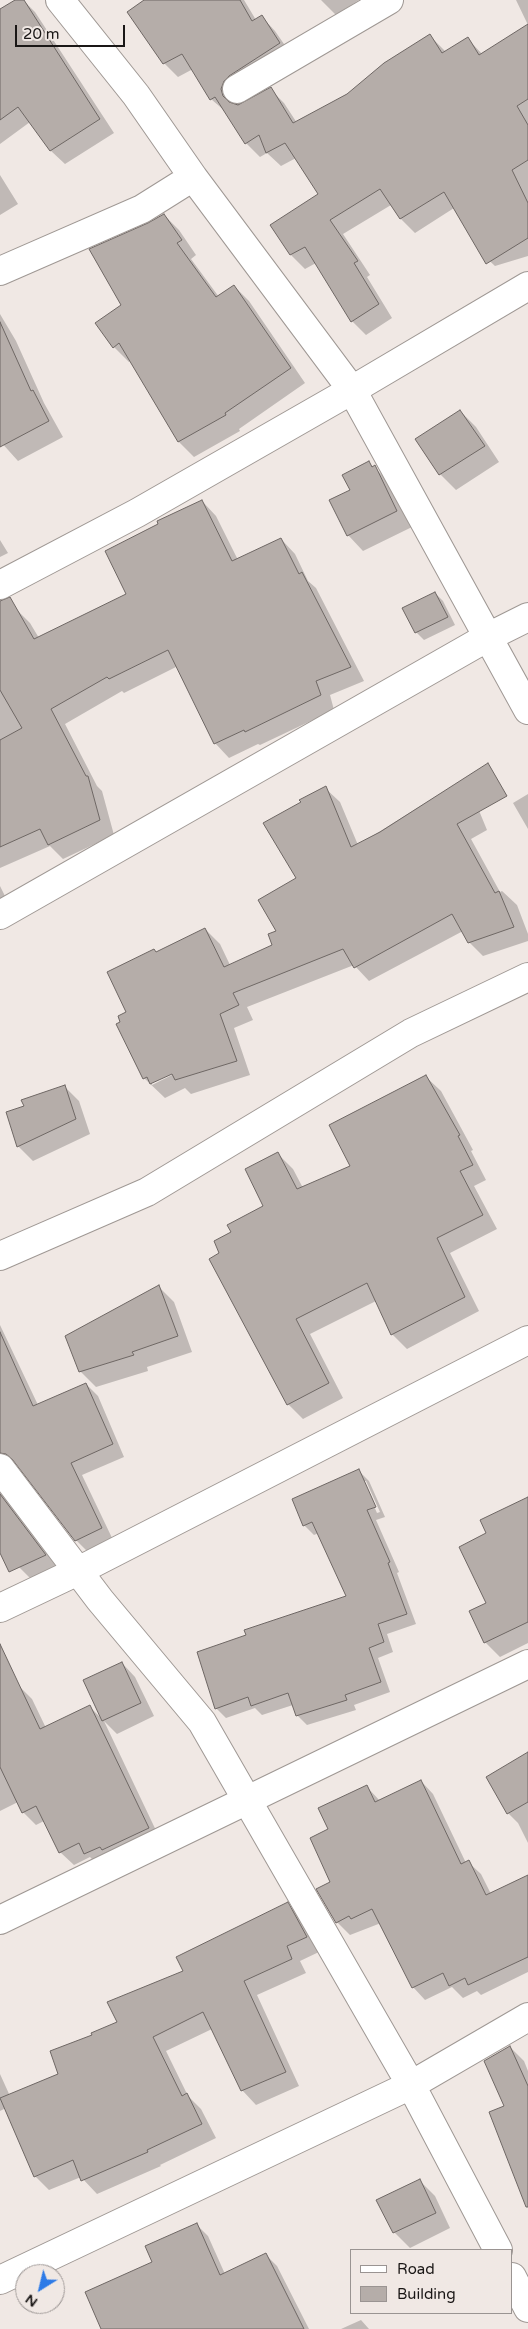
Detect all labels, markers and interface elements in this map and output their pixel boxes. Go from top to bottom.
scale bar [18,15,128,47]
text: 20 m [23,25,60,43]
legend [350,2249,513,2314]
text: Road [397,2260,435,2278]
north arrow [15,2264,65,2314]
text: Building [397,2285,456,2303]
text: N [22,2291,41,2311]

